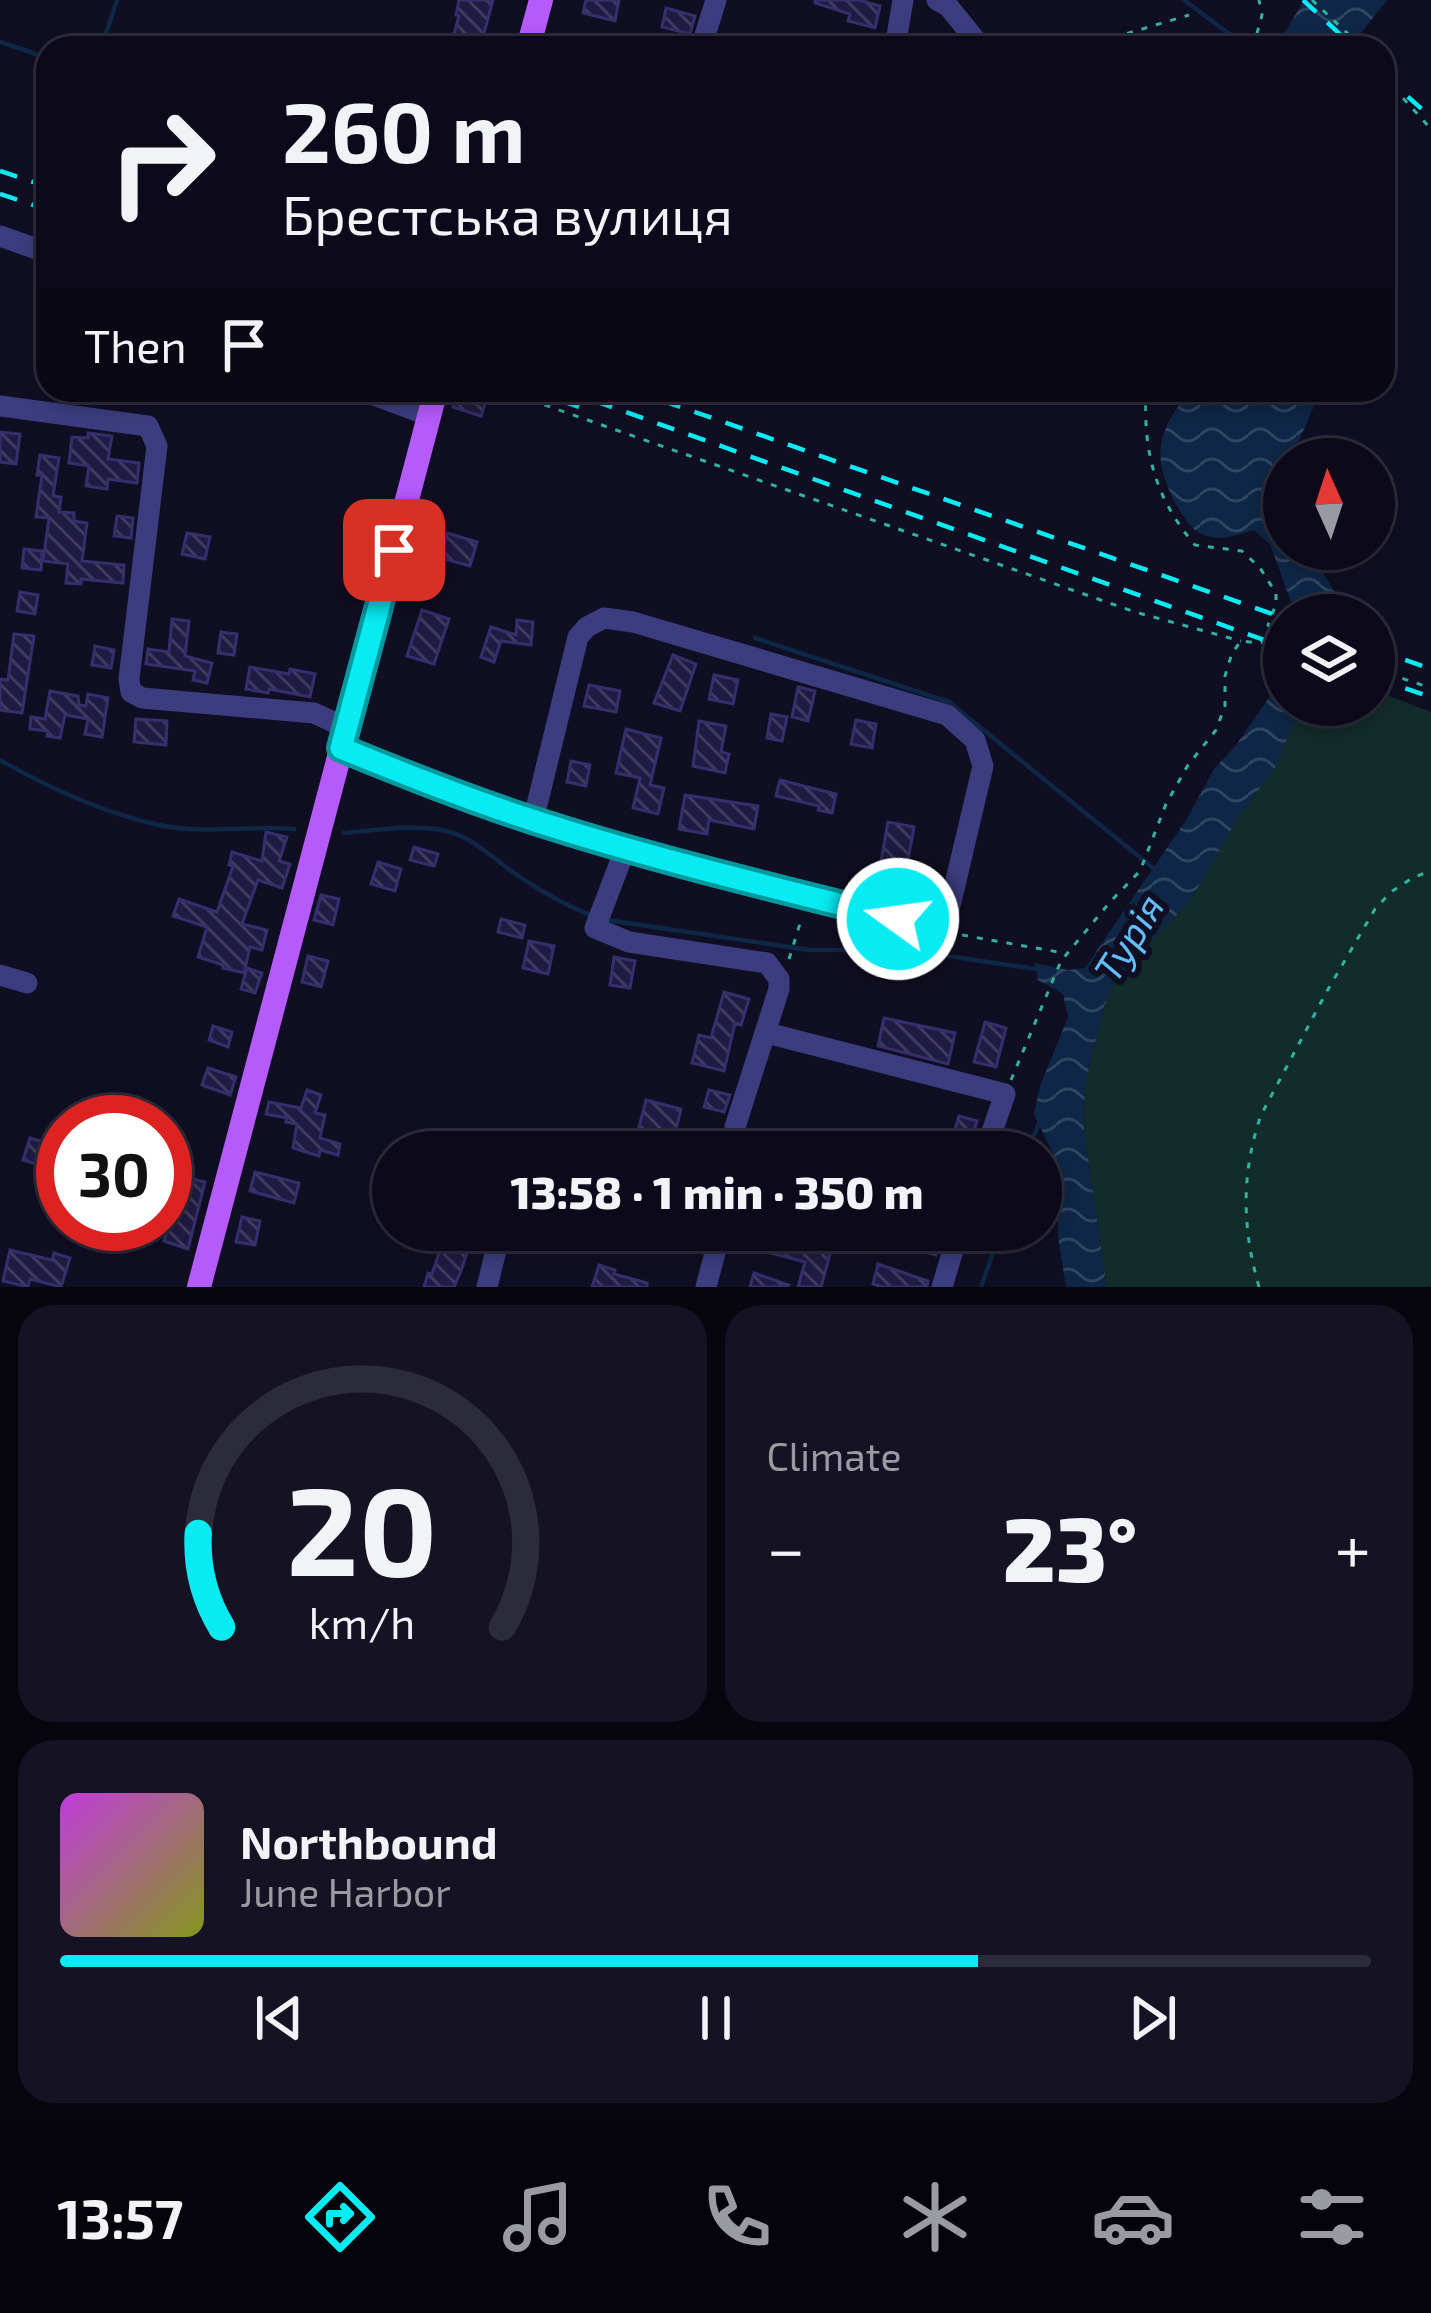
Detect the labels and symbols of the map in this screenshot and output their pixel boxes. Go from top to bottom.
north arrow [1263,438,1395,570]
pin [343,499,445,601]
position arrow [835,856,961,982]
water label: Турія [1083,885,1173,990]
speed limit sign: 30 [36,1095,192,1251]

